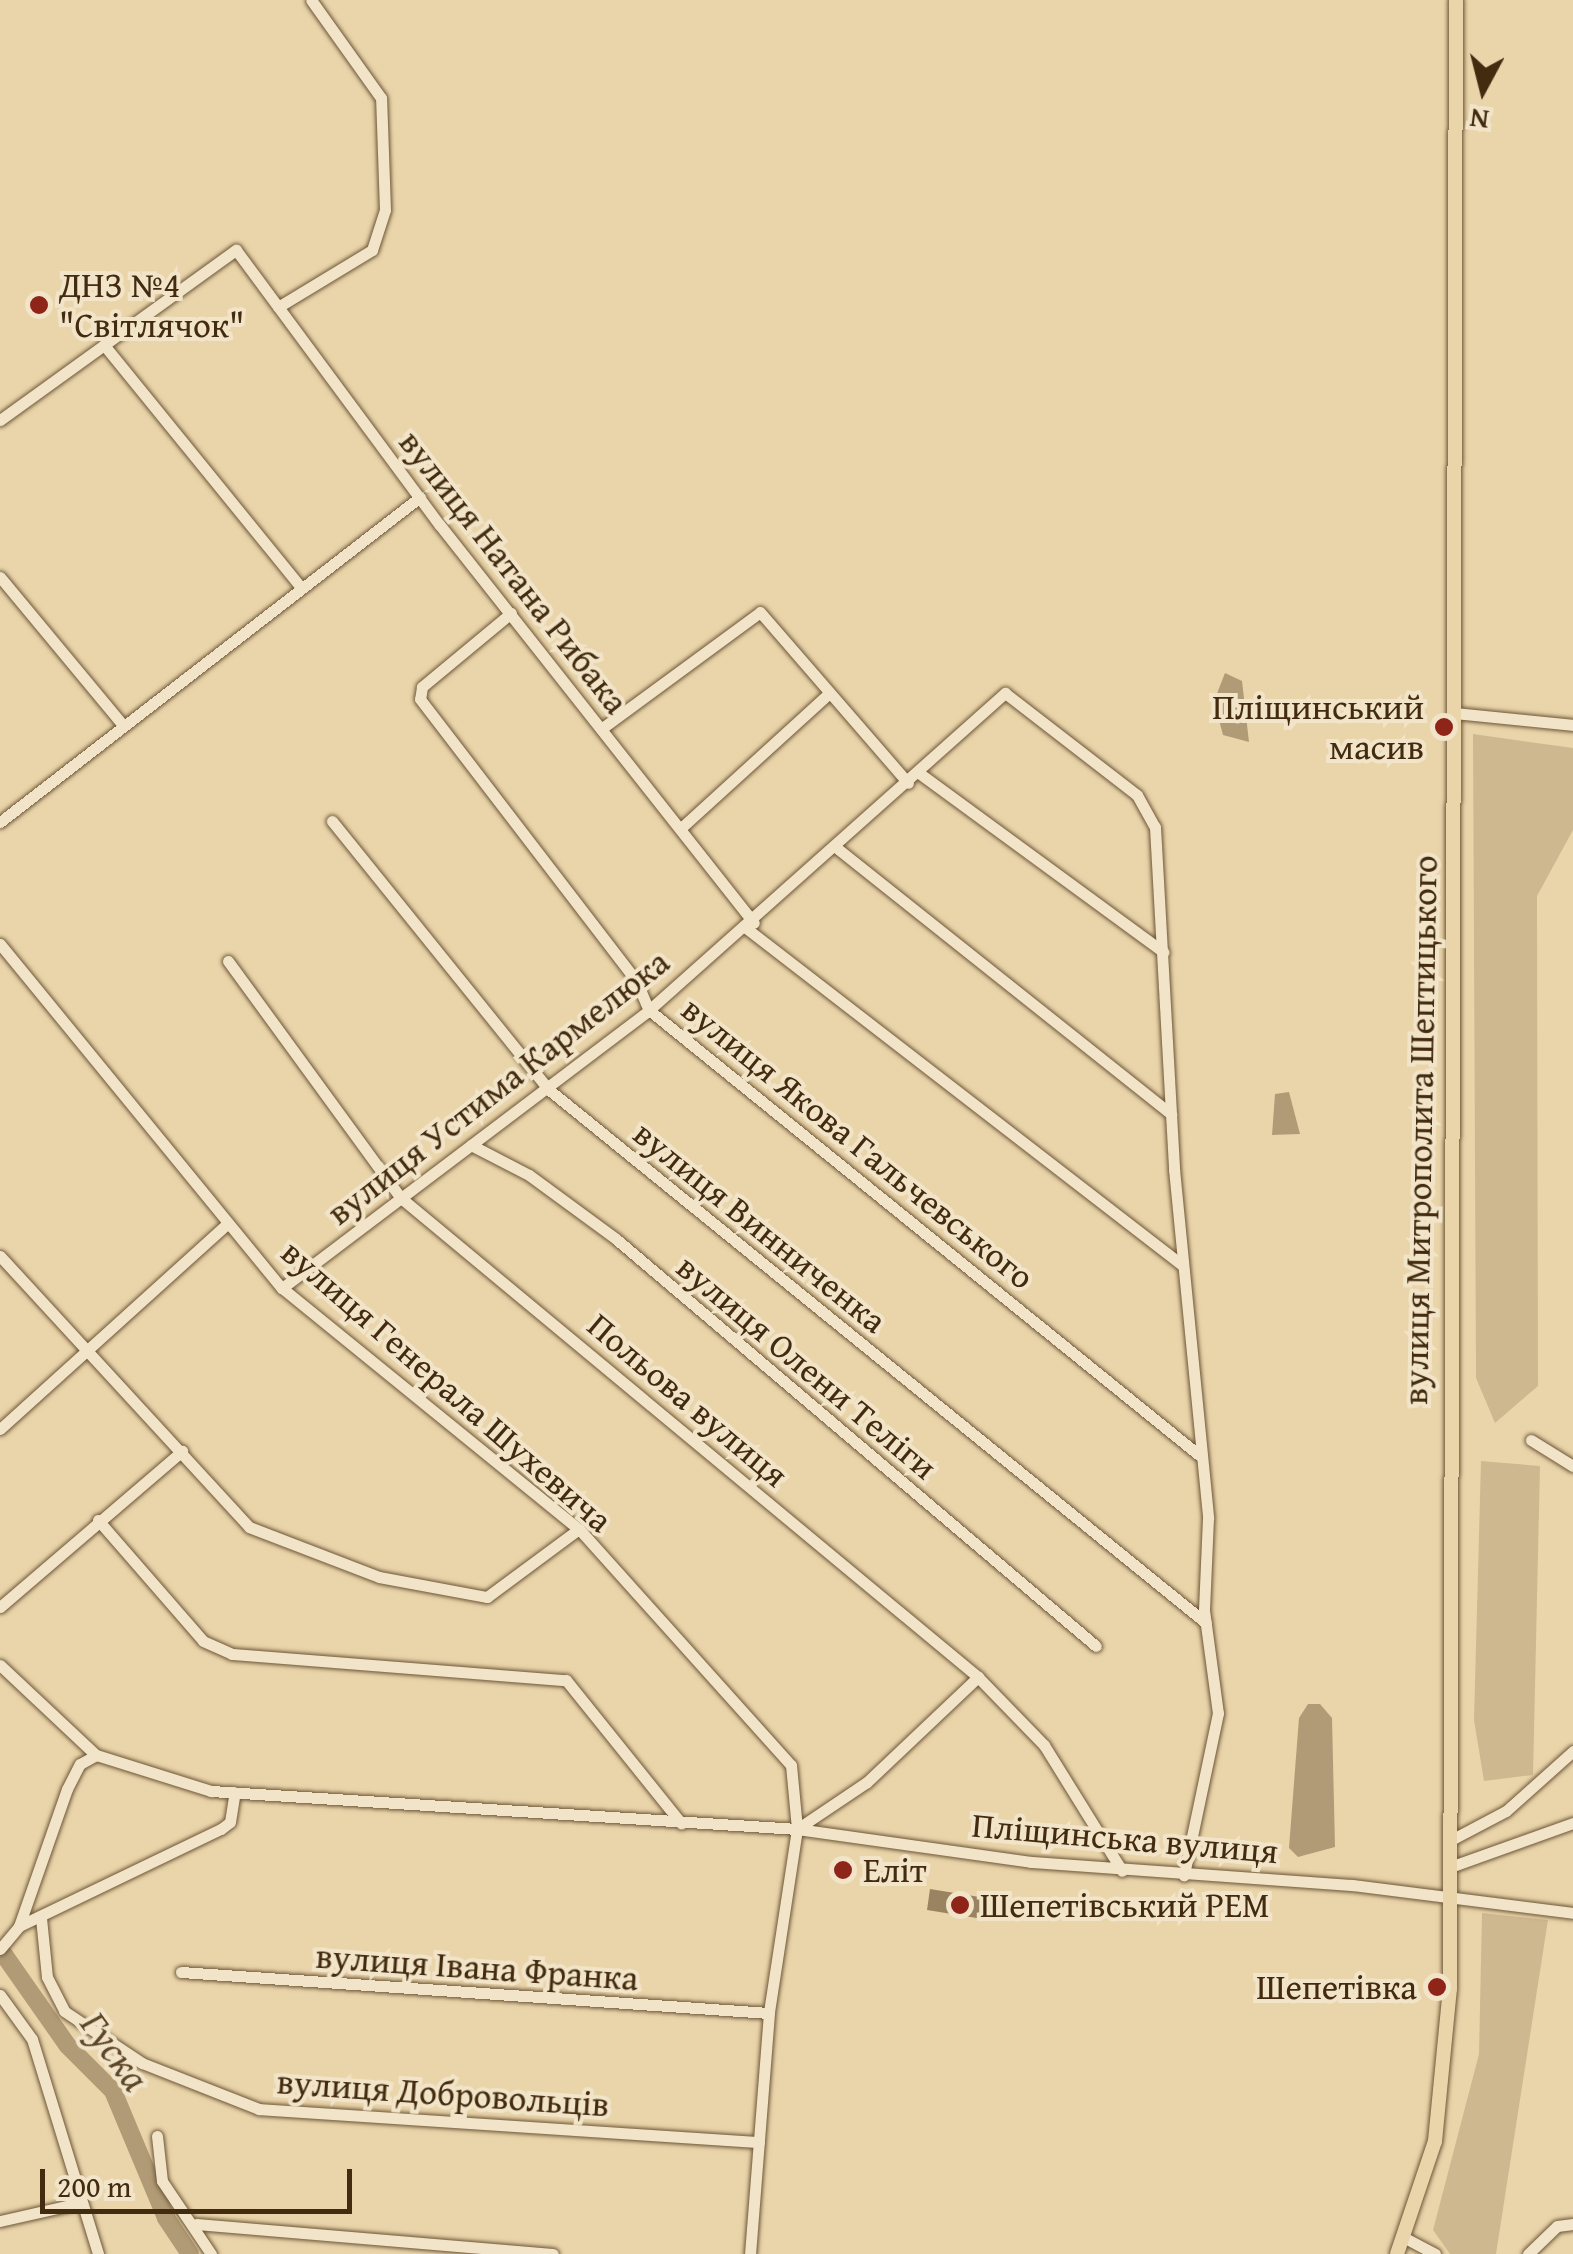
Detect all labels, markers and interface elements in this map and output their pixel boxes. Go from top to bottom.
north arrow [1433,40,1533,140]
text: N [1467,99,1491,142]
place label: ДНЗ №4 "Світлячок" [59,264,244,346]
marker: ДНЗ №4 "Світлячок" [28,294,50,316]
street label: вулиця Натана Рибака [390,422,638,722]
place label: Пліщинський масив [1212,686,1424,768]
marker: Пліщинський масив [1433,716,1455,738]
street label: вулиця Митрополита Шептицького [1394,855,1446,1405]
street label: вулиця Устима Кармелюка [319,940,677,1234]
street label: вулиця Якова Гальчевського [673,988,1043,1298]
street label: вулиця Винниченка [625,1112,895,1342]
street label: вулиця Генерала Шухевича [273,1231,621,1541]
street label: вулиця Олени Теліги [668,1246,946,1488]
street label: Польова вулиця [579,1304,797,1496]
street label: Пліщинська вулиця [970,1804,1280,1872]
place label: Еліт [863,1849,927,1891]
marker: Еліт [832,1859,854,1881]
place label: Шепетівський РЕМ [980,1884,1269,1926]
marker: Шепетівський РЕМ [949,1894,971,1916]
street label: вулиця Івана Франка [314,1935,640,1999]
place label: Шепетівка [1256,1966,1417,2008]
marker: Шепетівка [1426,1976,1448,1998]
water label: Гуска [71,2003,159,2099]
street label: вулиця Добровольців [276,2060,610,2126]
scale bar [45,2149,358,2211]
text: 200 m [57,2164,131,2208]

